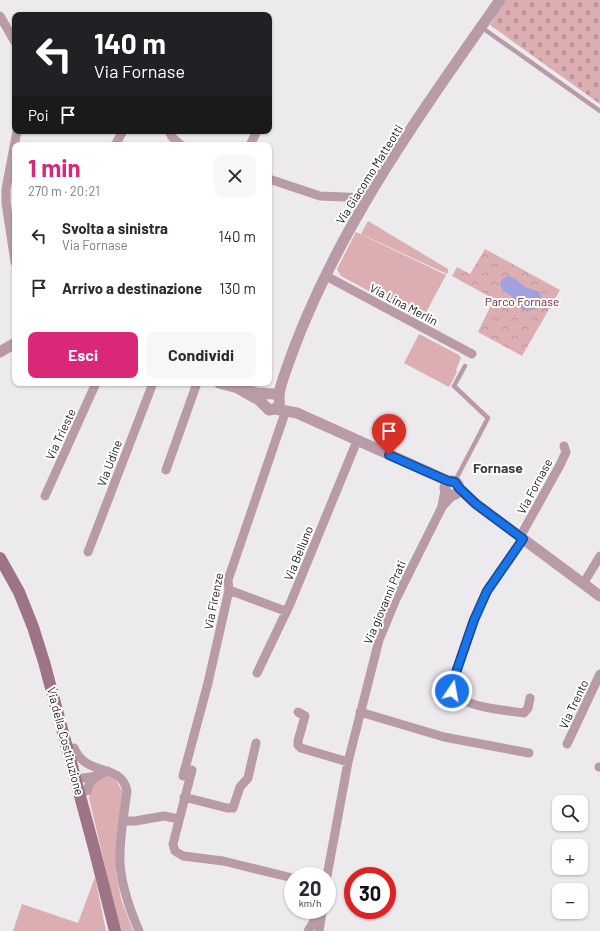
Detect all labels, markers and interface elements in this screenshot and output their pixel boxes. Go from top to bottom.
text: 140 m [94,26,166,60]
icon: left [28,28,80,80]
text: Via Fornase [94,60,185,82]
icon: arrive [57,104,79,126]
text: Poi [28,106,49,124]
street label: Via Giacomo Matteotti [333,122,405,226]
text: 1 min [28,153,81,182]
button: close [214,155,256,197]
text: 270 m · 20:21 [28,183,100,199]
text: Svolta a sinistra [62,219,168,237]
icon: left [28,225,50,247]
text: 140 m [219,227,256,245]
text: Via Fornase [62,237,128,253]
icon: arrive [28,277,50,299]
text: Arrivo a destinazione [62,279,202,297]
text: 130 m [219,279,256,297]
street label: Via Lina Merlin [368,280,440,328]
park label: Parco Fornase [485,294,559,308]
button: Esci [28,332,138,378]
button: Condividi [146,332,256,378]
street label: Via Trieste [42,406,78,462]
pin [372,414,406,455]
icon: arrive [378,420,400,442]
street label: Via Udine [94,438,124,488]
street label: Via Fornase [514,456,554,516]
district label: Fornase [473,459,523,476]
street label: Via Belluno [281,524,315,582]
street label: Via giovanni Prati [360,558,408,646]
street label: Via Firenze [201,571,225,631]
position arrow [431,670,473,712]
street label: Via Trento [556,677,590,731]
street label: Via della Costituzione [45,685,87,797]
map controls [552,795,588,919]
button: search [552,795,588,831]
button: + [552,839,588,875]
speed limit sign: 30 [344,867,396,919]
text: 20 [299,876,321,900]
button: − [552,883,588,919]
text: km/h [299,897,321,909]

